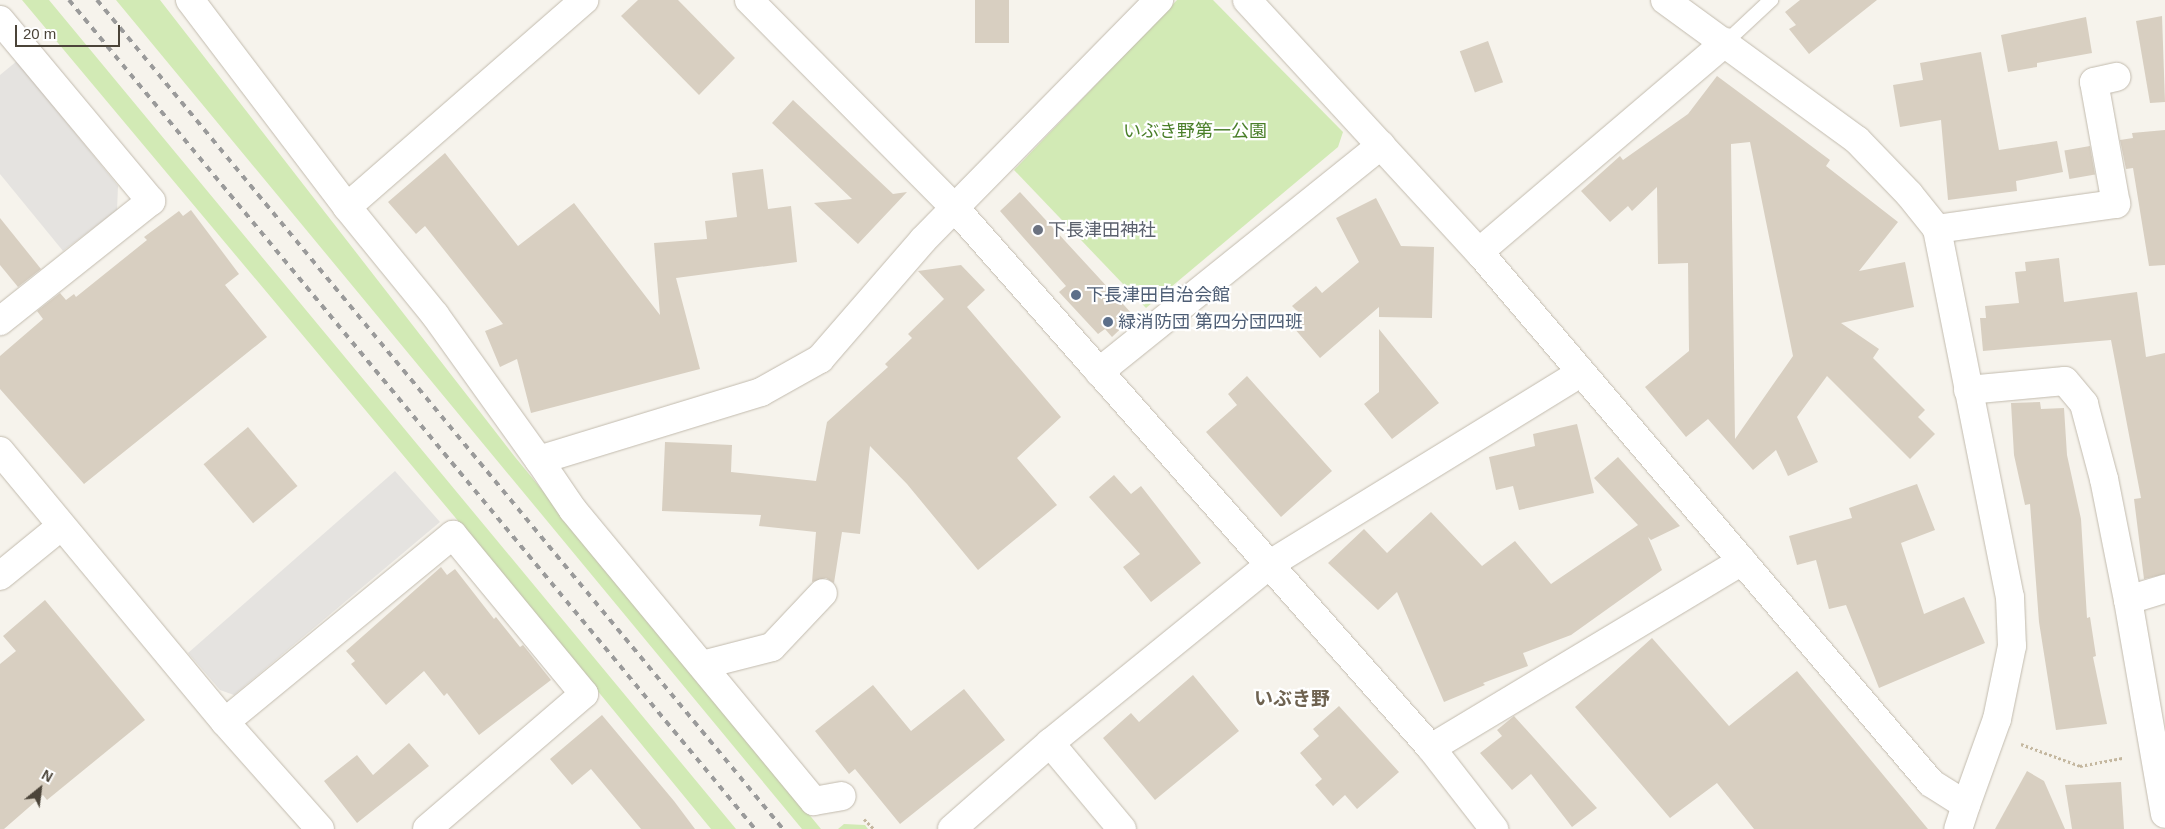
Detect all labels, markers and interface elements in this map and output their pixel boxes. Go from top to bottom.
scale bar [18,15,122,47]
text: 20 m [23,25,56,42]
park label: いぶき野第一公園 [1123,120,1267,142]
place label: 下長津田神社 [1048,219,1156,241]
marker: 下長津田神社 [1032,224,1044,236]
place label: 下長津田自治会館 [1086,284,1230,306]
marker: 下長津田自治会館 [1070,289,1082,301]
place label: 緑消防団 第四分団四班 [1118,311,1303,333]
marker: 緑消防団 第四分団四班 [1102,316,1114,328]
district label: いぶき野 [1254,688,1330,710]
north arrow [15,764,65,814]
text: N [39,766,56,785]

